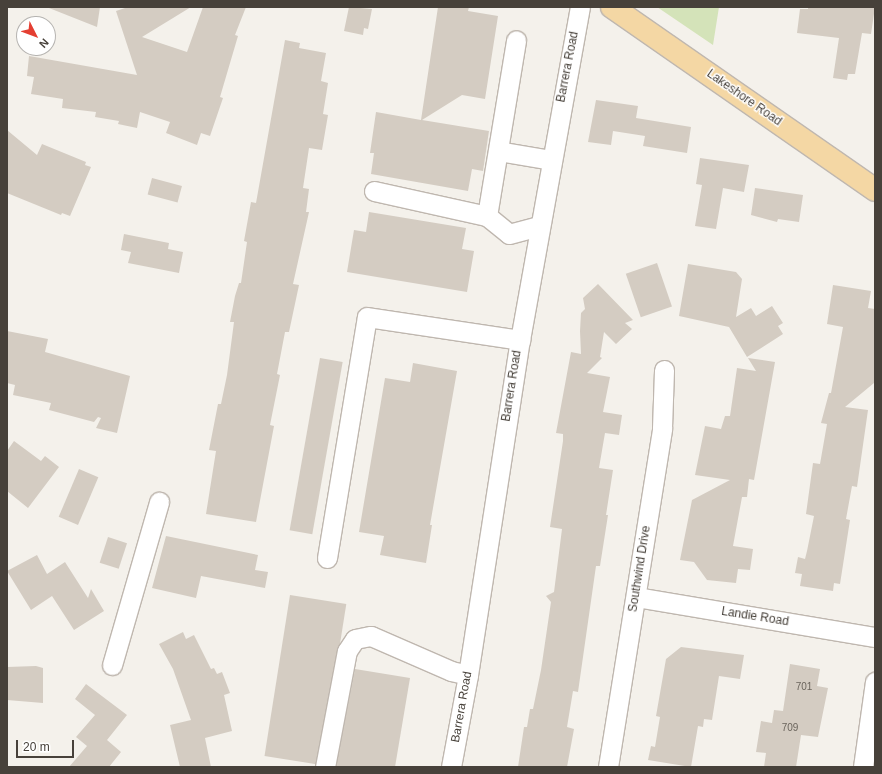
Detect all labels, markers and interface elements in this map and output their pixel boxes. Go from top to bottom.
north arrow [16,16,56,56]
street label: Barrera Road [554,30,582,104]
text: N [37,36,51,50]
street label: Lakeshore Road [704,67,784,129]
street label: Barrera Road [499,349,525,423]
street label: Southwind Drive [626,525,654,613]
street label: Landie Road [720,605,790,629]
street label: Barrera Road [449,670,475,744]
house number: 701 [796,681,812,693]
house number: 709 [782,722,798,734]
scale bar [18,732,76,758]
text: 20 m [23,740,50,754]

